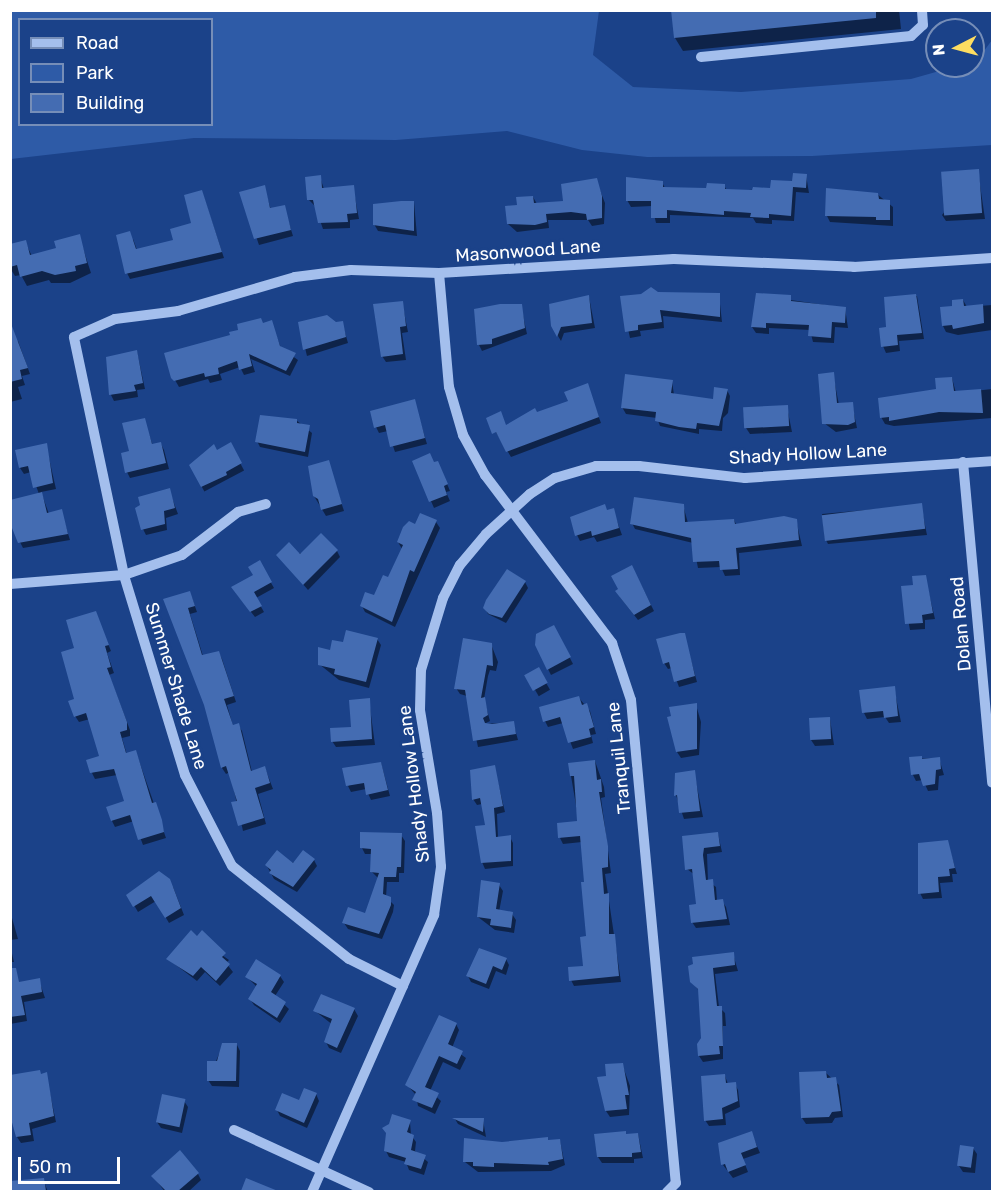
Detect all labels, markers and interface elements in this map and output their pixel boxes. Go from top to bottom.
legend [18,18,213,126]
north arrow [925,18,985,78]
text: Road [76,32,119,54]
text: N [929,43,949,56]
text: Park [76,62,113,84]
text: Building [76,92,144,114]
street label: Masonwood Lane [455,235,601,267]
street label: Shady Hollow Lane [728,439,888,469]
street label: Dolan Road [946,576,976,672]
street label: Summer Shade Lane [140,600,212,772]
street label: Tranquil Lane [602,701,636,815]
street label: Shady Hollow Lane [394,704,434,864]
scale bar [21,1145,123,1183]
text: 50 m [29,1156,72,1178]

